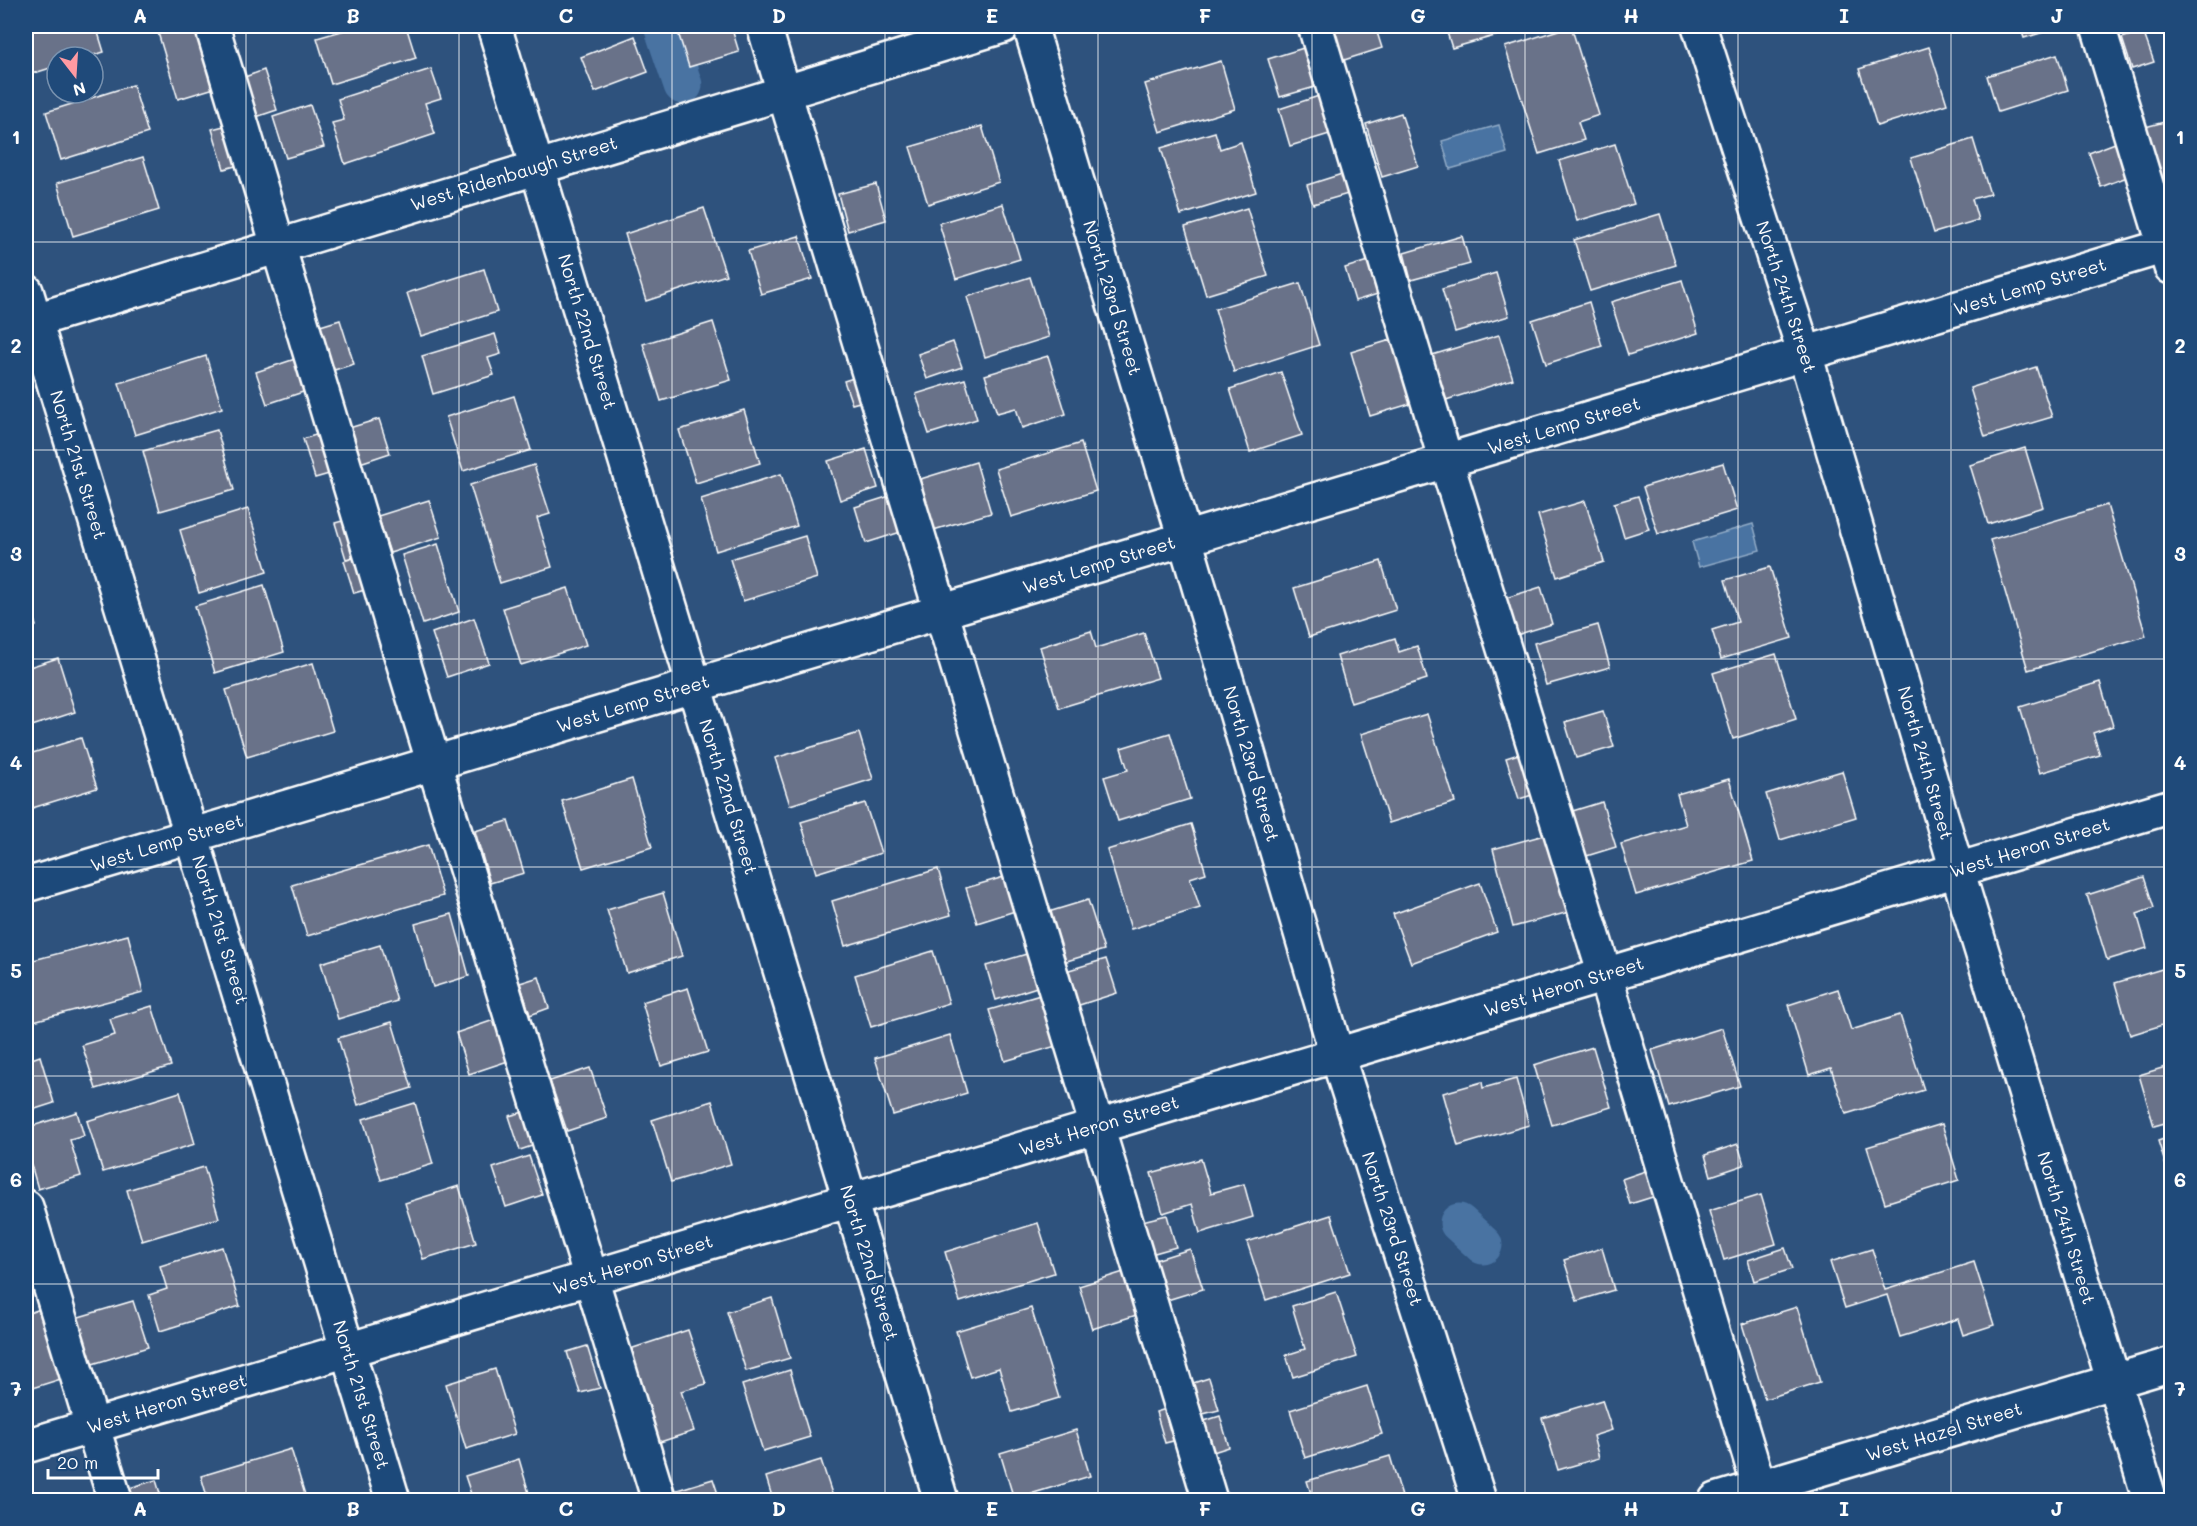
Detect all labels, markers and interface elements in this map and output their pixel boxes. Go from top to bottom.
text: A [133,2,147,28]
text: B [346,2,360,28]
text: C [559,2,574,28]
text: D [772,2,786,28]
text: E [986,2,998,28]
text: F [1199,2,1212,28]
text: G [1410,2,1426,28]
text: H [1623,2,1639,28]
text: I [1839,2,1849,28]
text: J [2050,2,2064,28]
north arrow [45,45,105,105]
text: N [71,78,88,102]
text: 1 [12,123,20,149]
text: 1 [2176,123,2184,149]
street label: West Ridenbaugh Street [407,130,620,216]
street label: North 23rd Street [1078,217,1148,378]
street label: North 24th Street [1751,218,1823,376]
street label: North 22nd Street [553,251,623,412]
street label: West Lemp Street [1950,251,2109,321]
text: 2 [10,332,22,358]
text: 2 [2174,332,2186,358]
street label: North 21st Street [45,387,113,542]
street label: West Lemp Street [1484,390,1643,460]
street label: West Lemp Street [1019,529,1178,599]
text: 3 [10,540,22,566]
text: 3 [2174,540,2186,566]
street label: West Lemp Street [553,668,712,738]
street label: North 23rd Street [1218,683,1286,844]
street label: North 24th Street [1893,683,1959,842]
street label: North 22nd Street [694,716,764,877]
text: 4 [10,749,23,775]
text: 4 [2174,749,2187,775]
street label: West Lemp Street [87,807,246,877]
street label: West Heron Street [1947,811,2113,883]
street label: North 21st Street [187,852,255,1007]
street label: West Heron Street [1481,950,1647,1022]
text: 5 [10,957,22,983]
text: 5 [2174,957,2186,983]
street label: West Heron Street [1016,1089,1182,1161]
street label: North 23rd Street [1357,1148,1429,1309]
street label: North 24th Street [2032,1148,2102,1307]
text: 6 [10,1166,22,1192]
text: 6 [2174,1166,2186,1192]
street label: North 22nd Street [835,1182,905,1343]
street label: West Heron Street [550,1228,716,1300]
street label: North 21st Street [328,1317,396,1472]
street label: West Heron Street [84,1367,250,1439]
text: 7 [10,1375,22,1401]
text: 7 [2174,1375,2186,1401]
street label: West Hazel Street [1863,1396,2025,1466]
scale bar [48,1442,158,1480]
text: 20 m [57,1450,98,1474]
text: A [133,1495,147,1521]
text: B [346,1495,360,1521]
text: C [559,1495,574,1521]
text: D [772,1495,786,1521]
text: E [986,1495,998,1521]
text: F [1199,1495,1212,1521]
text: G [1410,1495,1426,1521]
text: H [1623,1495,1639,1521]
text: I [1839,1495,1849,1521]
text: J [2050,1495,2064,1521]

